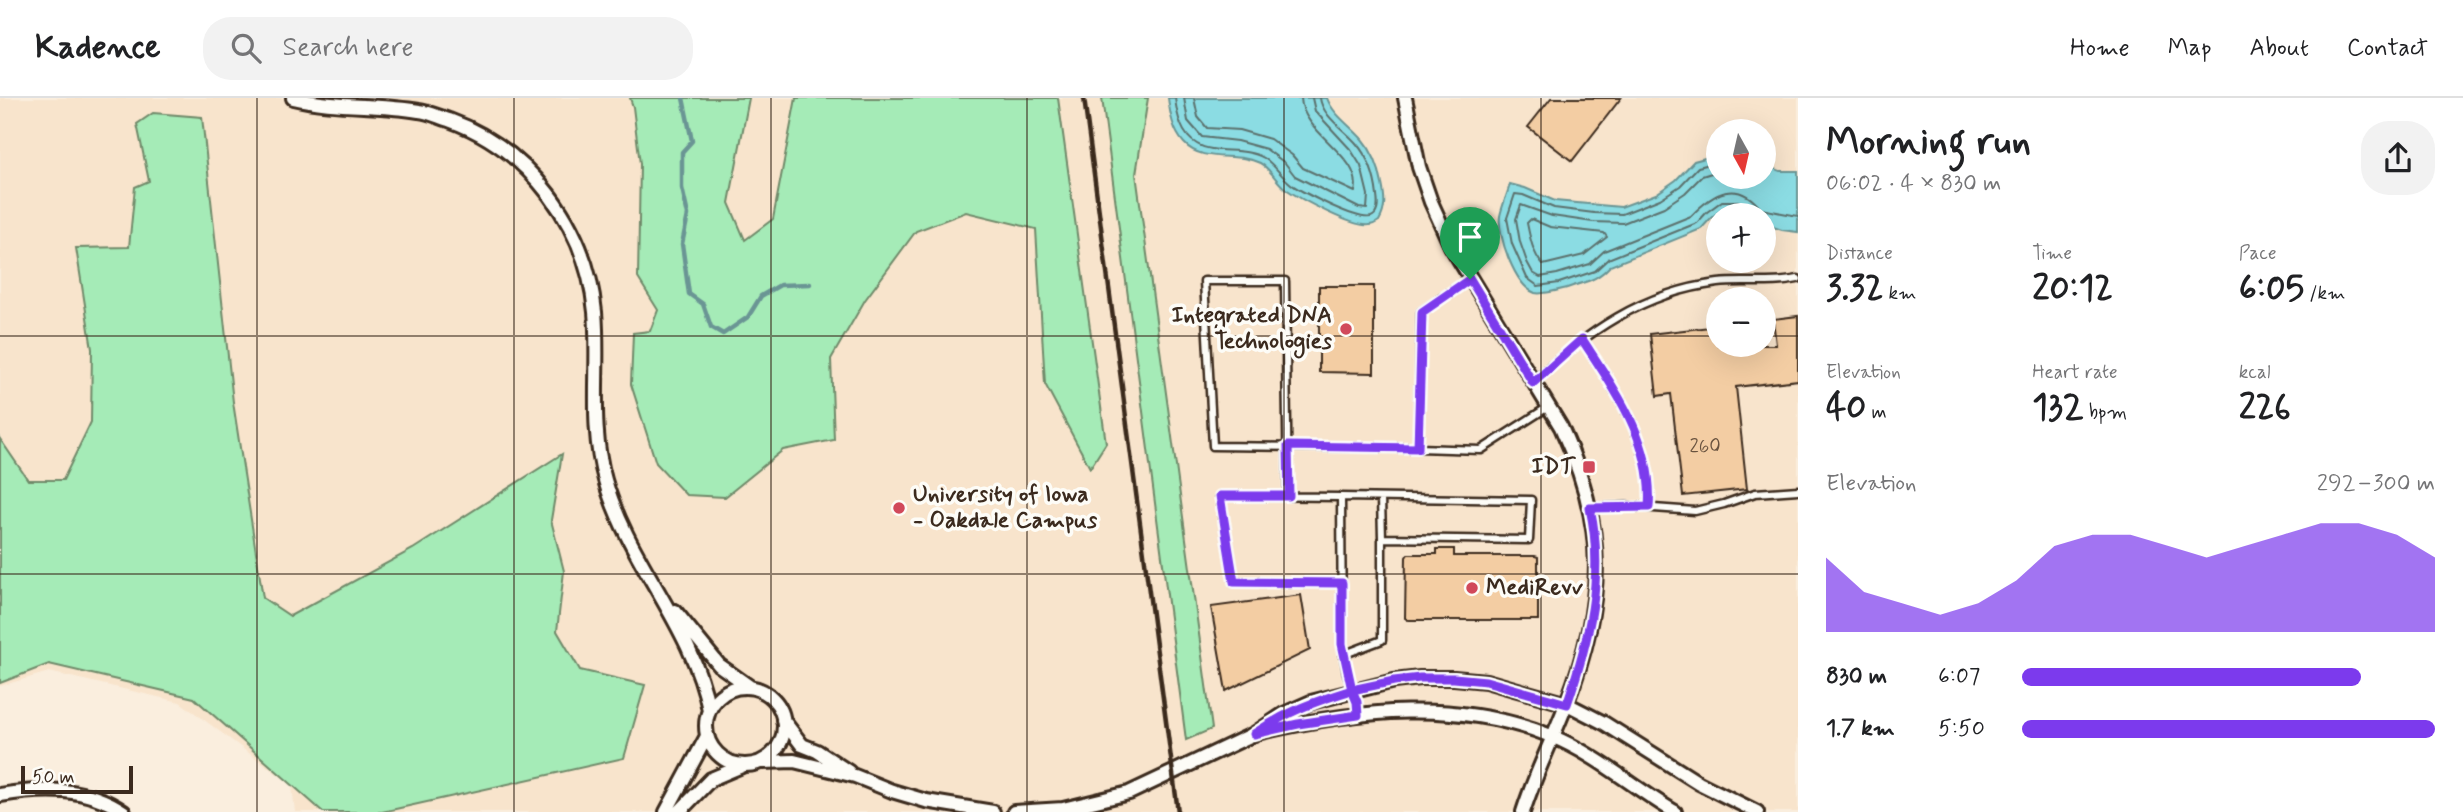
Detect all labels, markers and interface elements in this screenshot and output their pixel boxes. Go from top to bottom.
search box [203,17,693,80]
text: Kadence [35,26,161,70]
icon: search [227,29,265,67]
text: Search here [283,31,413,65]
text: Home [2070,33,2130,64]
text: Map [2168,33,2212,64]
text: About [2250,33,2309,64]
text: Contact [2347,33,2428,64]
text: Morning run [1826,118,2031,167]
north arrow [1706,119,1776,189]
map controls [1706,119,1776,357]
button: share [2361,121,2435,195]
text: 06:02 · 4 × 830 m [1826,169,2001,199]
button: + [1706,203,1776,273]
pin [1440,207,1500,279]
icon: arrive [1451,218,1489,256]
text: Distance [1826,241,1893,266]
text: Time [2032,241,2072,266]
text: Pace [2239,241,2276,266]
text: 3.32 [1826,266,1883,312]
text: 20:12 [2032,266,2113,312]
text: 6:05 [2239,266,2304,312]
text: km [1883,281,1916,306]
text: /km [2304,281,2345,306]
button: − [1706,287,1776,357]
place label: Integrated DNA Technologies [1171,301,1333,359]
marker: Integrated DNA Technologies [1338,321,1354,337]
text: Elevation [1826,360,1901,385]
text: Heart rate [2032,360,2118,385]
text: kcal [2239,360,2271,385]
text: 40 [1826,385,1866,431]
text: 132 [2032,385,2084,431]
text: 226 [2239,385,2291,431]
text: m [1866,400,1887,425]
text: bpm [2084,400,2127,425]
house number: 260 [1689,434,1721,459]
place label: IDT [1531,452,1576,482]
marker: IDT [1581,459,1597,475]
text: Elevation [1826,469,1917,499]
text: 292–300 m [2317,469,2435,499]
place label: University of Iowa - Oakdale Campus [913,480,1098,536]
marker: University of Iowa - Oakdale Campus [891,500,907,516]
place label: MediRevv [1486,573,1584,603]
marker: MediRevv [1464,580,1480,596]
text: 830 m [1826,662,1887,692]
text: 6:07 [1938,662,1980,692]
text: 1.7 km [1826,714,1895,744]
text: 5:50 [1938,714,1985,744]
scale bar [21,763,133,795]
text: 50 m [32,765,75,790]

